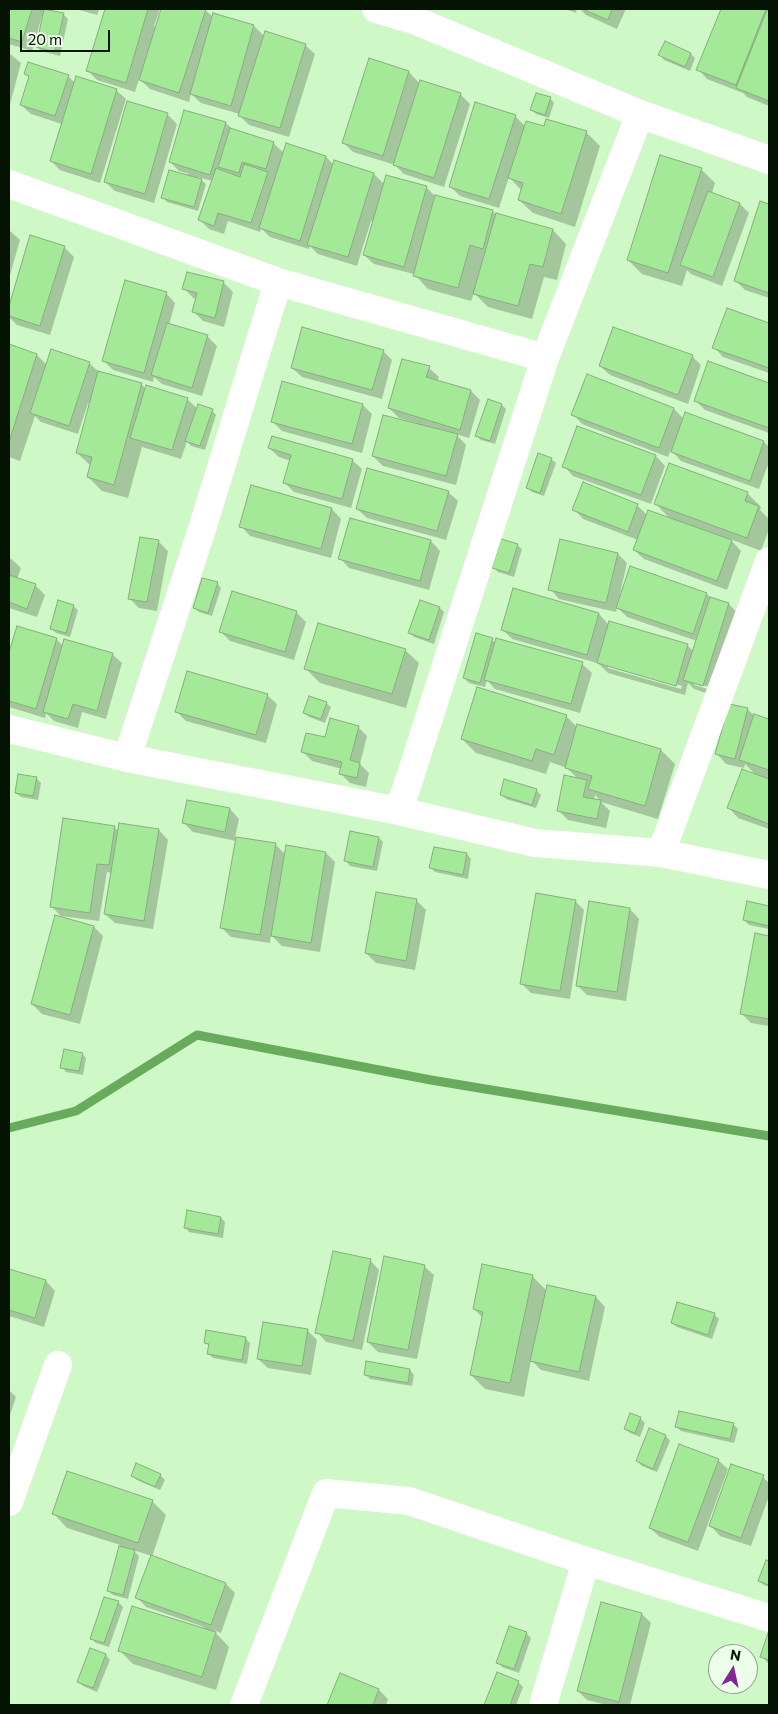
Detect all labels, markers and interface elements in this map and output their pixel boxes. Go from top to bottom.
scale bar [22,20,112,52]
text: 20 m [28,30,62,48]
north arrow [708,1644,758,1694]
text: N [729,1645,742,1664]

